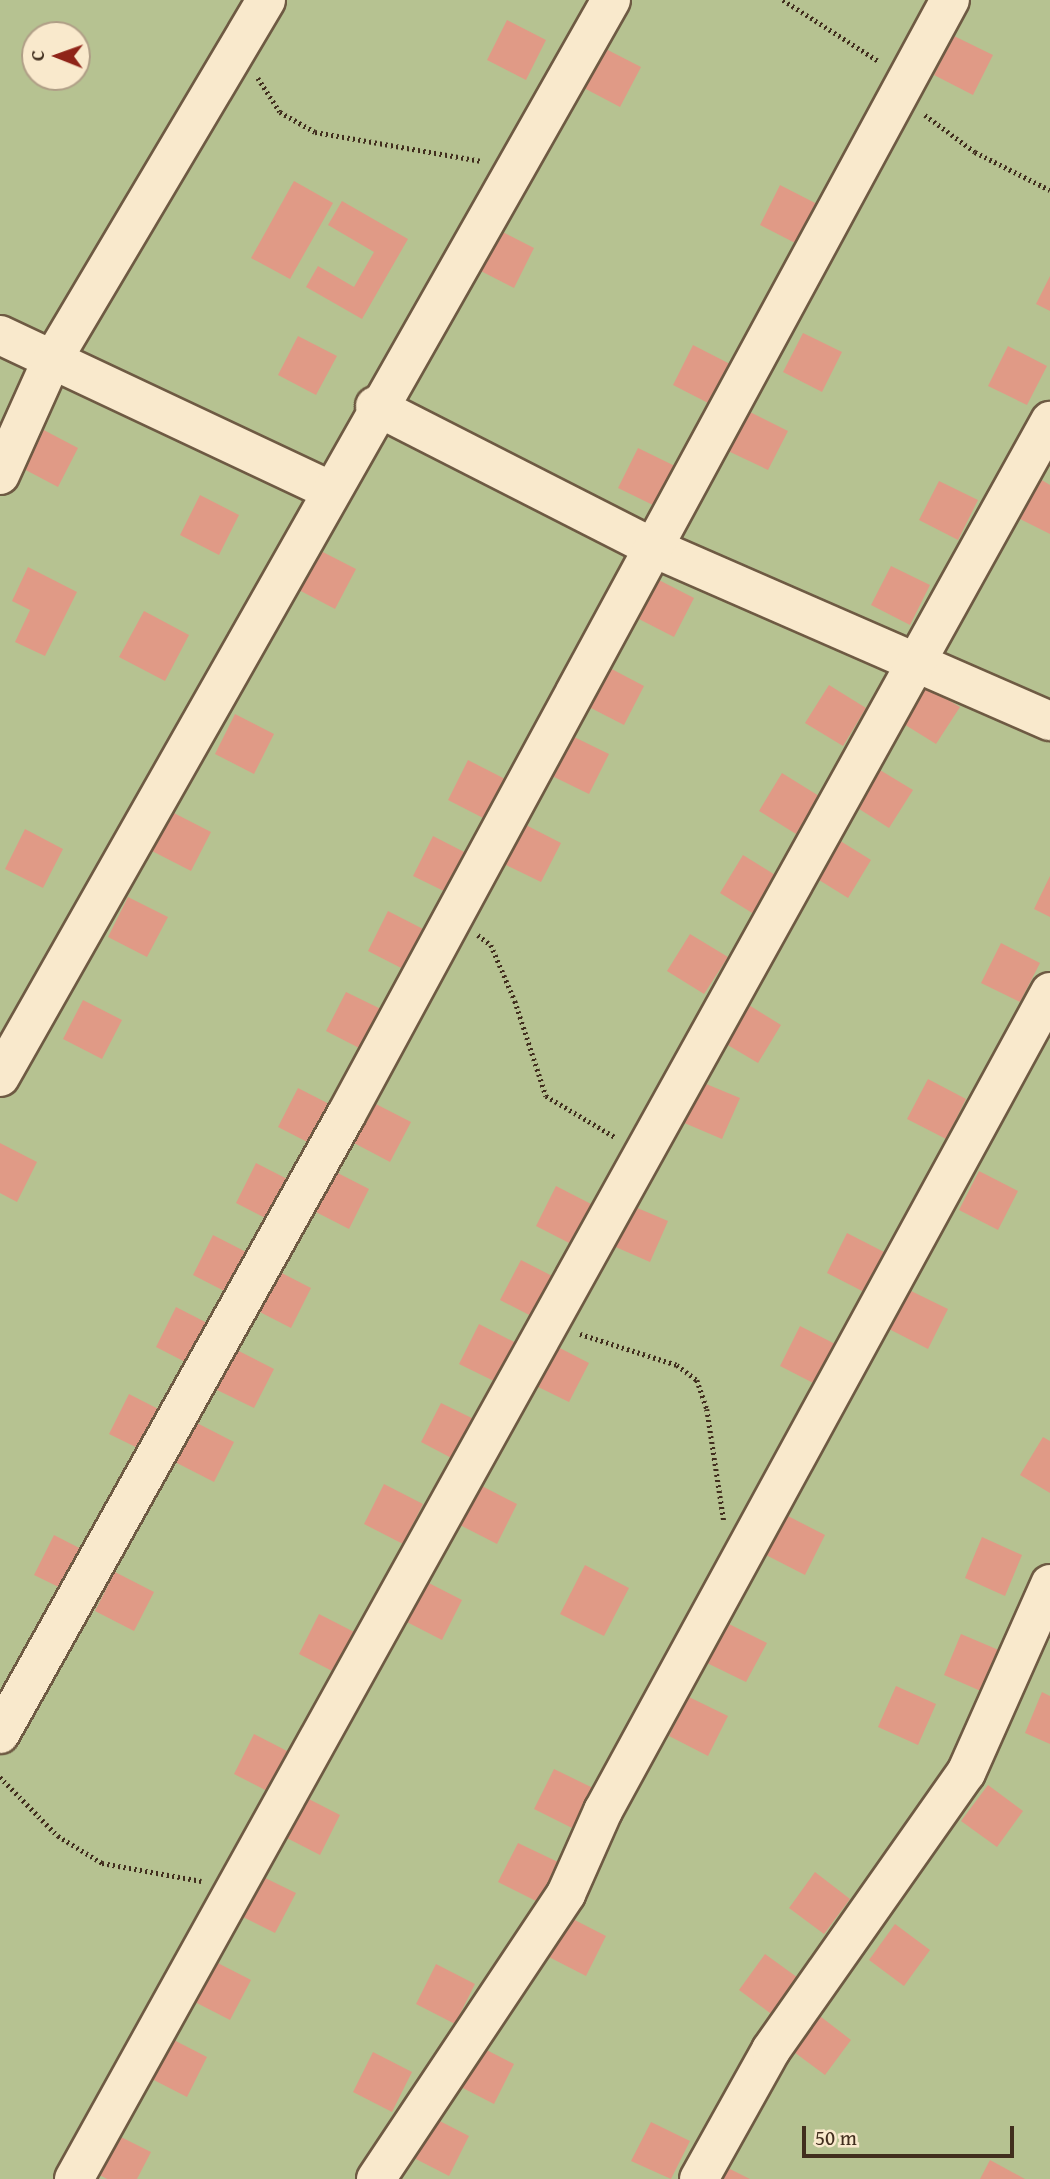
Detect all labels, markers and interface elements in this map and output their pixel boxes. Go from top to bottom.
north arrow [21,21,91,91]
text: С [23,50,51,61]
scale bar [805,2112,1017,2156]
text: 50 m [815,2122,857,2153]

